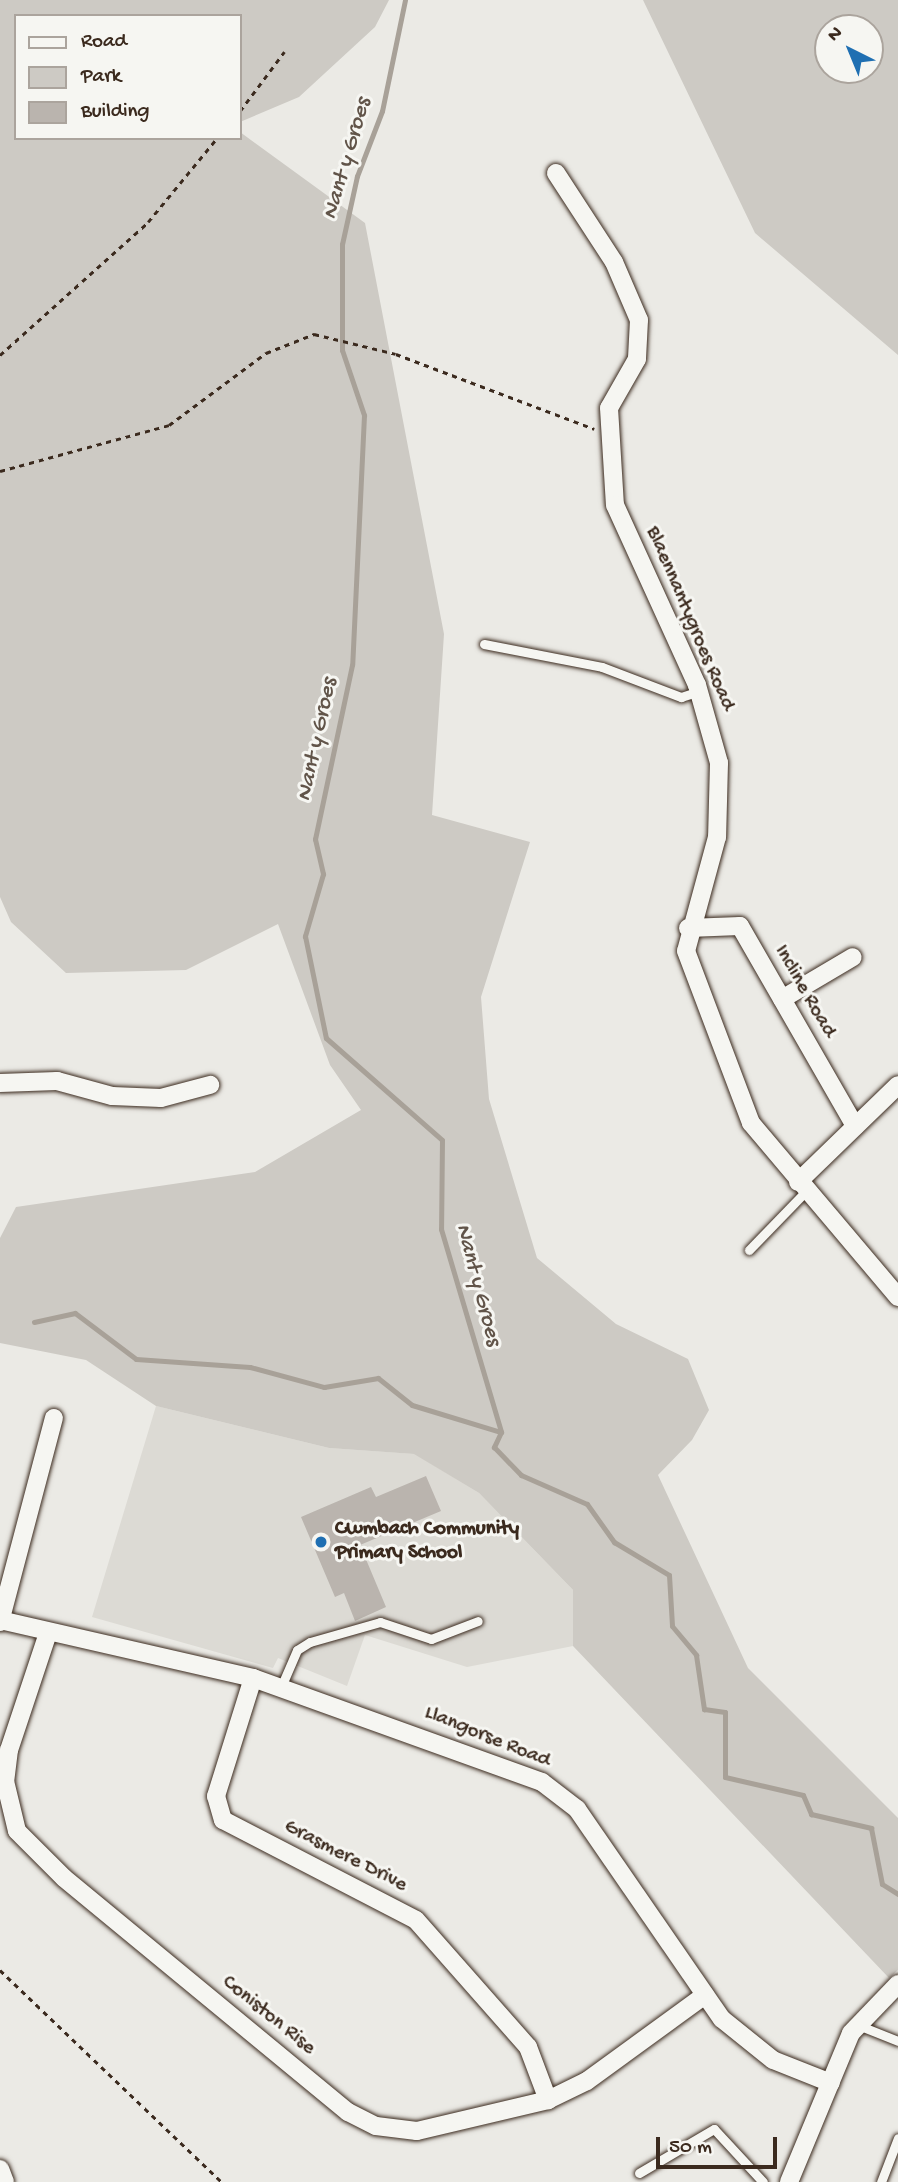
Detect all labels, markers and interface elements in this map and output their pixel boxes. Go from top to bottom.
legend [14,14,242,140]
north arrow [814,14,884,84]
text: N [823,22,848,47]
text: Road [81,30,127,55]
text: Park [81,65,121,90]
water label: Nant y Groes [317,95,379,223]
text: Building [81,100,150,125]
street label: Blaennantygroes Road [639,523,739,715]
water label: Nant y Groes [291,676,345,804]
street label: Incline Road [767,941,841,1043]
water label: Nant y Groes [447,1221,507,1349]
place label: Cwmbach Community Primary School [335,1517,519,1567]
marker: Cwmbach Community Primary School [313,1534,329,1550]
street label: Llangorse Road [420,1701,554,1775]
street label: Grasmere Drive [279,1815,411,1899]
street label: Coniston Rise [216,1971,320,2061]
scale bar [660,2122,781,2166]
text: 50 m [669,2136,712,2161]

